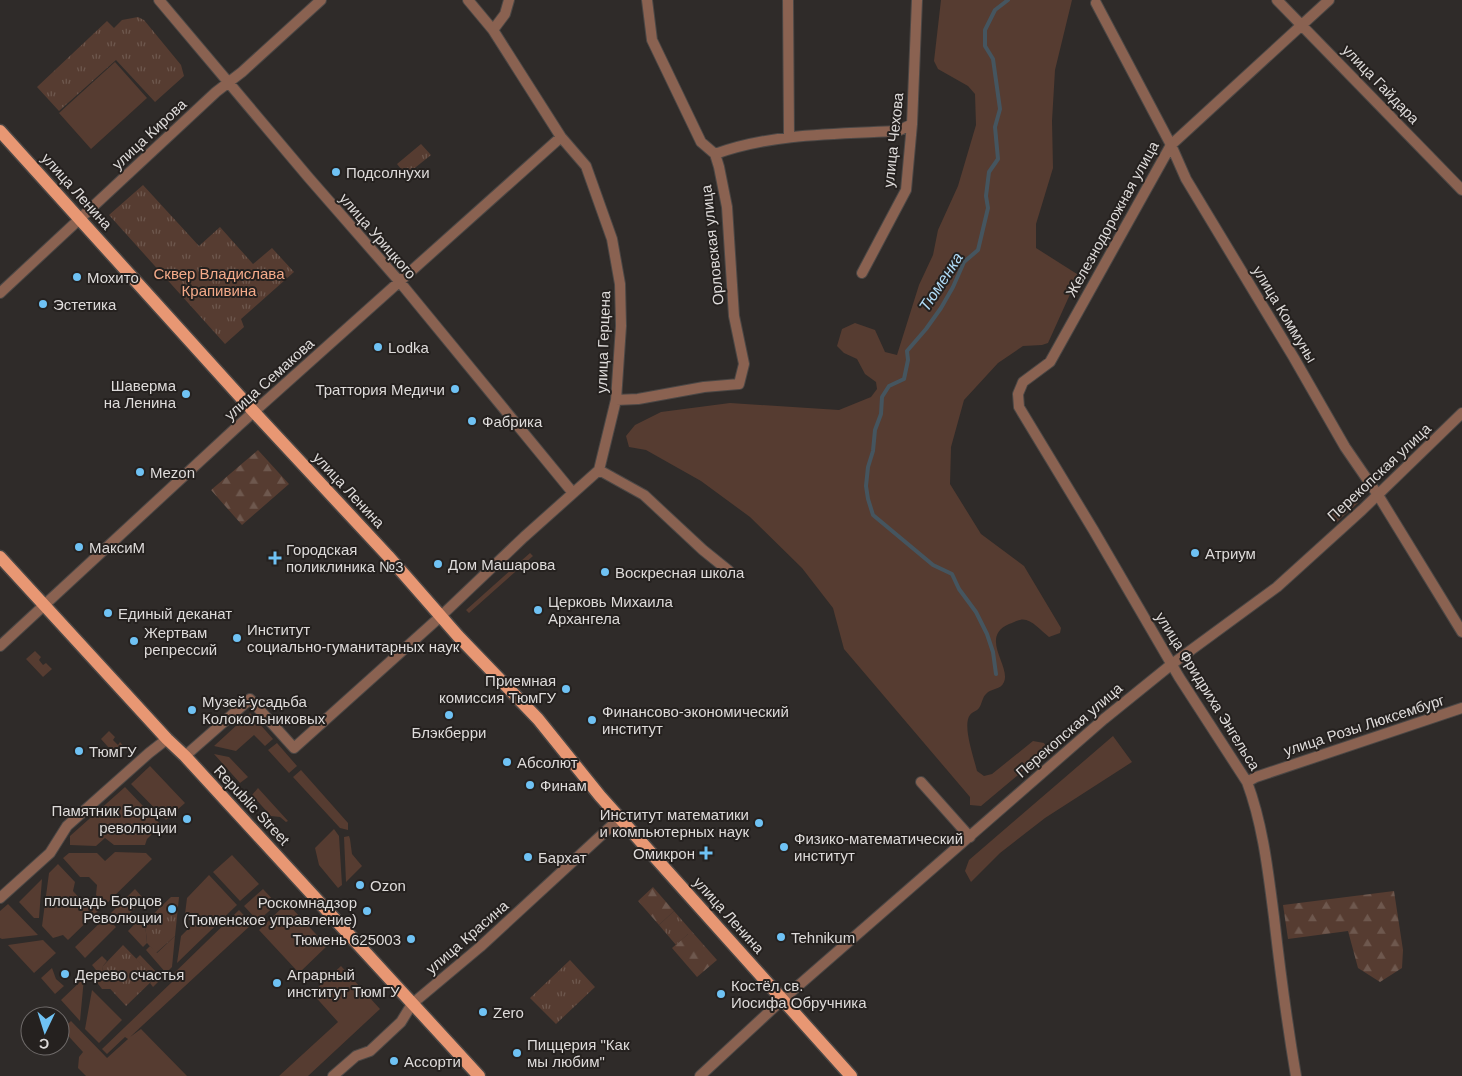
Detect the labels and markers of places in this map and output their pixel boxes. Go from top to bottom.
place label: Подсолнухи [346,164,430,181]
marker: Подсолнухи [330,166,342,178]
place label: Мохито [87,269,139,286]
marker: Мохито [71,271,83,283]
place label: Эстетика [53,296,117,313]
marker: Эстетика [37,298,49,310]
place label: Lodka [388,339,430,356]
marker: Lodka [372,341,384,353]
place label: Шаверма на Ленина [104,377,177,411]
place label: Траттория Медичи [315,381,445,398]
marker: Траттория Медичи [449,383,461,395]
marker: Шаверма на Ленина [180,388,192,400]
place label: Фабрика [482,413,543,430]
marker: Фабрика [466,415,478,427]
place label: Mezon [150,464,195,481]
marker: Mezon [134,466,146,478]
place label: МаксиМ [89,539,145,556]
marker: МаксиМ [73,541,85,553]
place label: Городская поликлиника №3 [286,541,404,575]
place label: Атриум [1205,545,1256,562]
marker: Атриум [1189,547,1201,559]
marker: Городская поликлиника №3 [268,551,282,565]
place label: Дом Машарова [448,556,556,573]
marker: Дом Машарова [432,558,444,570]
place label: Воскресная школа [615,564,745,581]
marker: Воскресная школа [599,566,611,578]
place label: Церковь Михаила Архангела [548,593,673,627]
marker: Церковь Михаила Архангела [532,604,544,616]
place label: Единый деканат [118,605,232,622]
marker: Единый деканат [102,607,114,619]
place label: Институт социально-гуманитарных наук [247,621,460,655]
place label: Жертвам репрессий [144,624,217,658]
marker: Институт социально-гуманитарных наук [231,632,243,644]
marker: Жертвам репрессий [128,635,140,647]
place label: Приемная комиссия ТюмГУ [439,672,556,706]
marker: Приемная комиссия ТюмГУ [560,683,572,695]
place label: Музей-усадьба Колокольниковых [202,693,326,727]
place label: Финансово-экономический институт [602,703,789,737]
marker: Музей-усадьба Колокольниковых [186,704,198,716]
marker: Блэкберри [443,709,455,721]
marker: Финансово-экономический институт [586,714,598,726]
place label: Блэкберри [412,724,486,741]
place label: ТюмГУ [89,743,137,760]
marker: ТюмГУ [73,745,85,757]
place label: Абсолют [517,754,578,771]
marker: Абсолют [501,756,513,768]
place label: Финам [540,777,587,794]
marker: Финам [524,779,536,791]
place label: Памятник Борцам революции [51,802,177,836]
place label: Институт математики и компьютерных наук [600,806,749,840]
marker: Памятник Борцам революции [181,813,193,825]
marker: Институт математики и компьютерных наук [753,817,765,829]
place label: Физико-математический институт [794,830,963,864]
marker: Физико-математический институт [778,841,790,853]
place label: Омикрон [633,845,695,862]
marker: Омикрон [699,846,713,860]
place label: Бархат [538,849,587,866]
marker: Бархат [522,851,534,863]
place label: Ozon [370,877,406,894]
marker: Ozon [354,879,366,891]
place label: площадь Борцов Революции [44,892,162,926]
place label: Роскомнадзор (Тюменское управление) [183,894,357,928]
marker: площадь Борцов Революции [166,903,178,915]
marker: Роскомнадзор (Тюменское управление) [361,905,373,917]
place label: Tehnikum [791,929,855,946]
place label: Тюмень 625003 [292,931,401,948]
marker: Tehnikum [775,931,787,943]
marker: Тюмень 625003 [405,933,417,945]
place label: Дерево счастья [75,966,184,983]
place label: Аграрный институт ТюмГУ [287,966,400,1000]
marker: Дерево счастья [59,968,71,980]
marker: Аграрный институт ТюмГУ [271,977,283,989]
place label: Костёл св. Иосифа Обручника [731,977,867,1011]
marker: Костёл св. Иосифа Обручника [715,988,727,1000]
place label: Zero [493,1004,524,1021]
marker: Zero [477,1006,489,1018]
place label: Пиццерия "Как мы любим" [527,1036,630,1070]
marker: Пиццерия "Как мы любим" [511,1047,523,1059]
place label: Ассорти [404,1053,461,1070]
marker: Ассорти [388,1055,400,1067]

